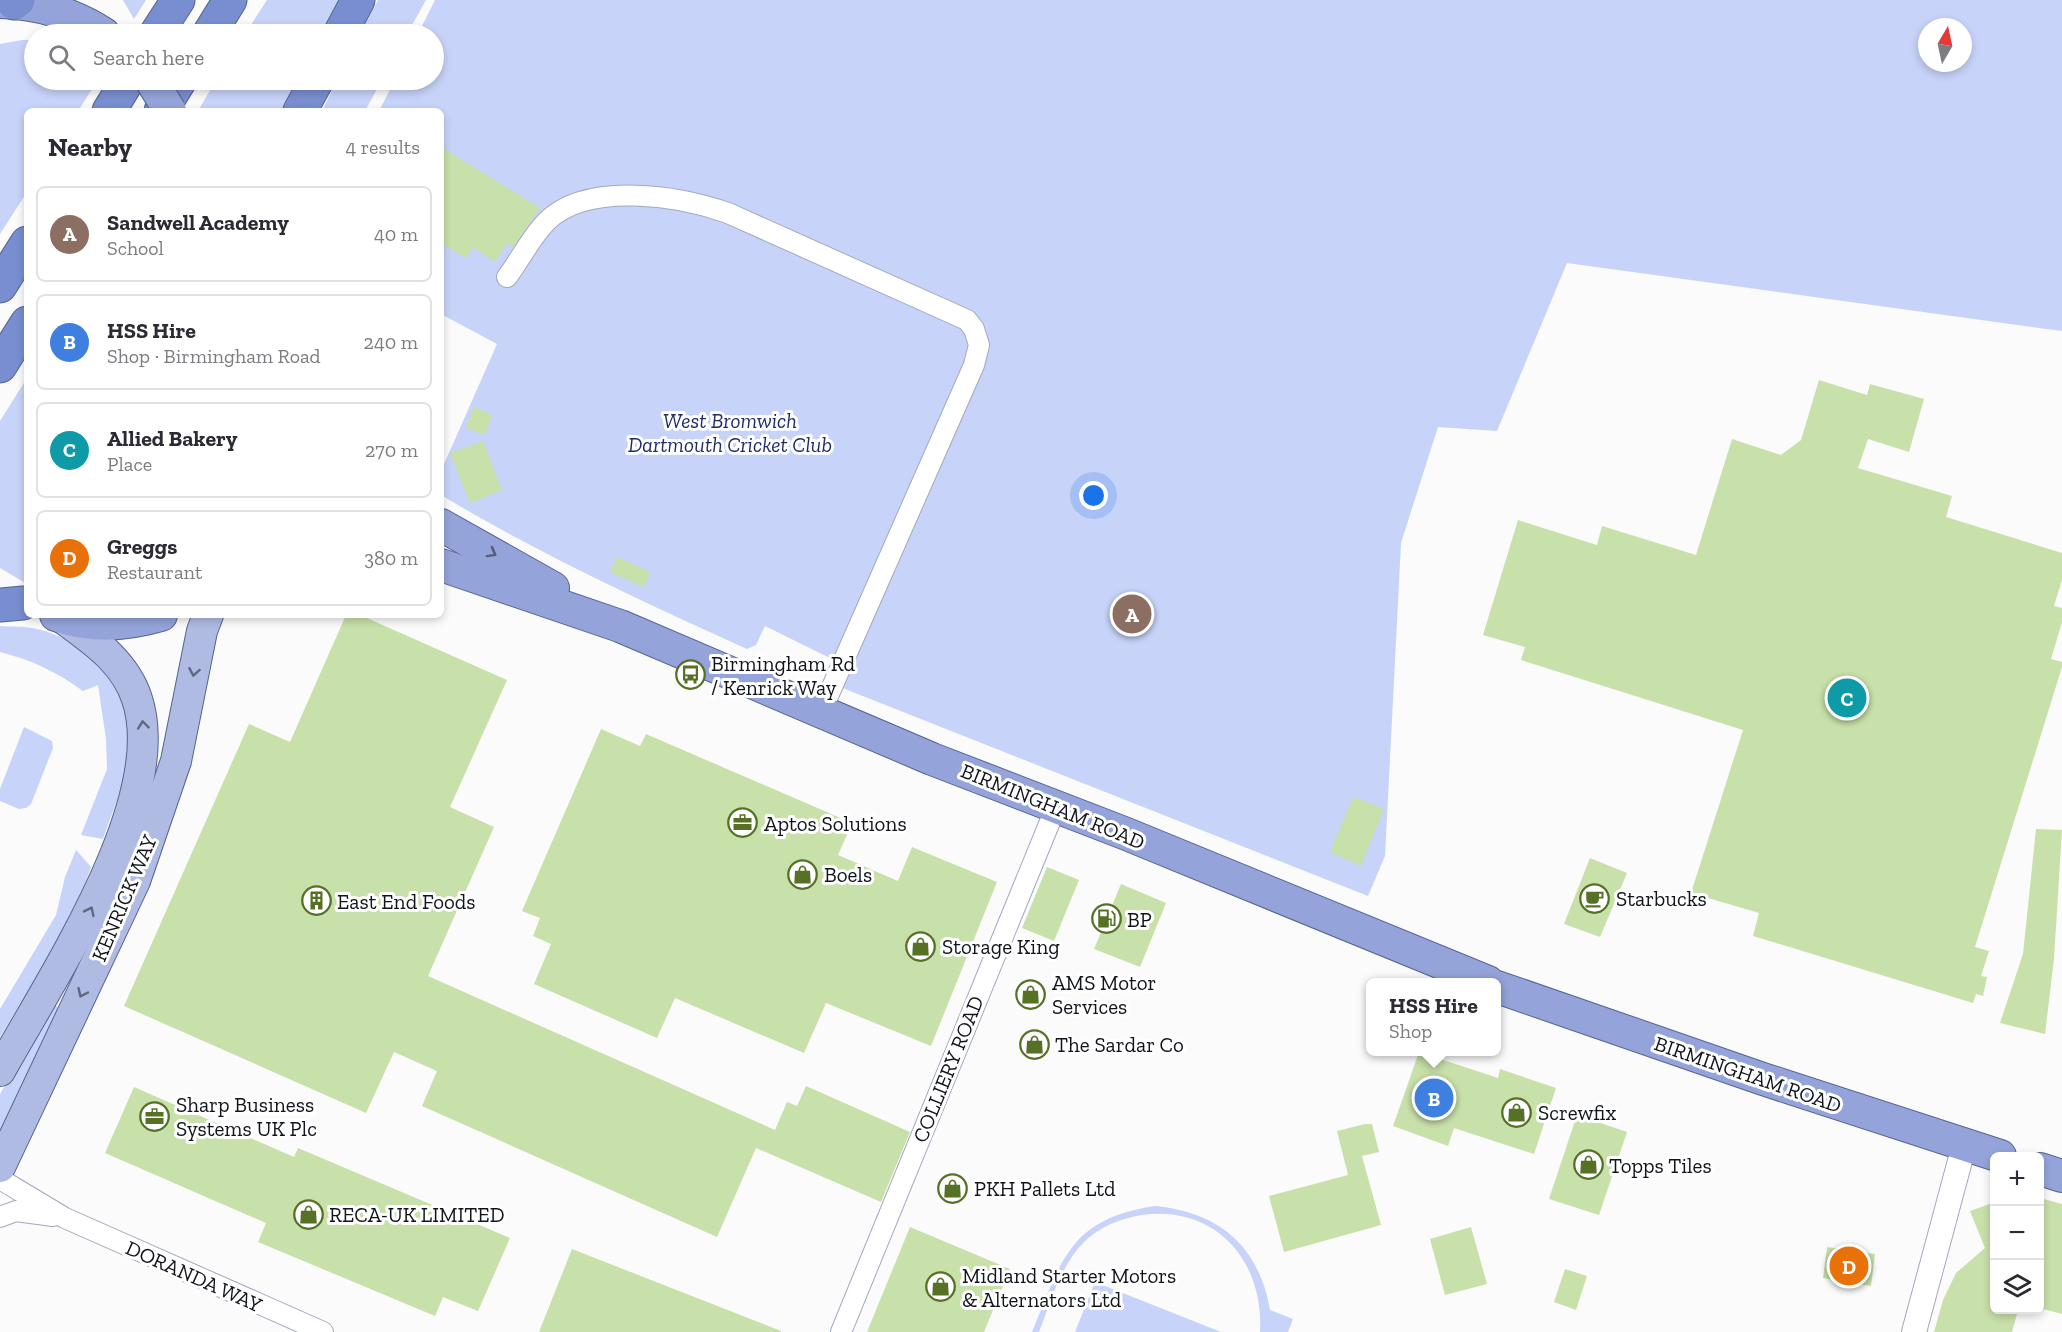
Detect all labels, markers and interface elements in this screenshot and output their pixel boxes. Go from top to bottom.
north arrow [1918,18,1972,72]
search box [24,24,444,90]
icon: search [45,41,78,74]
text: Search here [93,44,204,71]
text: Nearby [48,131,132,163]
text: 4 results [345,135,420,159]
text: Sandwell Academy [107,209,289,236]
text: A [63,222,76,246]
text: 40 m [374,222,418,246]
text: School [107,236,164,260]
text: HSS Hire [107,317,196,344]
text: B [63,330,76,354]
text: 240 m [364,330,418,354]
text: Shop · Birmingham Road [107,344,321,368]
park label: West Bromwich Dartmouth Cricket Club [628,408,832,457]
text: Allied Bakery [107,425,237,452]
text: C [63,438,76,462]
text: 270 m [365,438,418,462]
text: Place [107,452,152,476]
your location [1079,481,1108,510]
text: Greggs [107,533,177,560]
text: D [63,546,76,570]
text: 380 m [364,546,418,570]
one-way arrow [486,546,497,558]
text: Restaurant [107,560,203,584]
pin: A [1112,592,1152,636]
place label: Birmingham Rd / Kenrick Way [711,651,856,700]
bus stop icon: Birmingham Rd / Kenrick Way [674,659,706,691]
one-way arrow [188,666,201,676]
pin: C [1828,676,1866,720]
one-way arrow [137,720,150,730]
street label: BIRMINGHAM ROAD [957,758,1149,854]
office icon: Aptos Solutions [727,807,759,839]
place label: Aptos Solutions [764,811,907,836]
street label: KENRICK WAY [86,831,162,965]
shop icon: Boels [787,858,819,890]
place label: Boels [824,862,872,887]
cafe icon: Starbucks [1579,882,1611,914]
building icon: East End Foods [300,885,332,917]
place label: Starbucks [1616,886,1707,911]
place label: East End Foods [337,889,476,914]
fuel station icon: BP [1090,903,1122,935]
one-way arrow [83,906,95,917]
place label: BP [1127,907,1152,932]
shop icon: Storage King [905,930,937,962]
place label: Storage King [942,934,1060,959]
place label: AMS Motor Services [1052,970,1156,1019]
shop icon: AMS Motor Services [1015,978,1047,1010]
popup [1366,978,1501,1056]
one-way arrow [77,986,89,997]
street label: COLLIERY ROAD [907,992,989,1146]
text: HSS Hire [1389,992,1478,1019]
text: Shop [1389,1019,1432,1043]
shop icon: The Sardar Co [1018,1028,1050,1060]
street label: BIRMINGHAM ROAD [1651,1030,1845,1118]
place label: The Sardar Co [1055,1032,1184,1057]
pin: B [1414,1076,1454,1120]
place label: Sharp Business Systems UK Plc [176,1092,317,1141]
shop icon: Screwfix [1501,1096,1533,1128]
office icon: Sharp Business Systems UK Plc [139,1100,171,1132]
place label: Screwfix [1538,1100,1616,1125]
shop icon: Topps Tiles [1572,1149,1604,1181]
map controls [1990,1152,2044,1314]
button: + [1990,1152,2044,1206]
place label: Topps Tiles [1609,1153,1712,1178]
shop icon: PKH Pallets Ltd [937,1172,969,1204]
place label: PKH Pallets Ltd [974,1176,1116,1201]
shop icon: RECA-UK LIMITED [292,1198,324,1230]
place label: RECA-UK LIMITED [329,1202,505,1227]
button: − [1990,1206,2044,1260]
street label: DORANDA WAY [122,1235,266,1317]
pin: D [1830,1244,1868,1288]
button: layers [1990,1260,2044,1314]
place label: Midland Starter Motors & Alternators Ltd [962,1263,1176,1312]
shop icon: Midland Starter Motors & Alternators Ltd [925,1271,957,1303]

